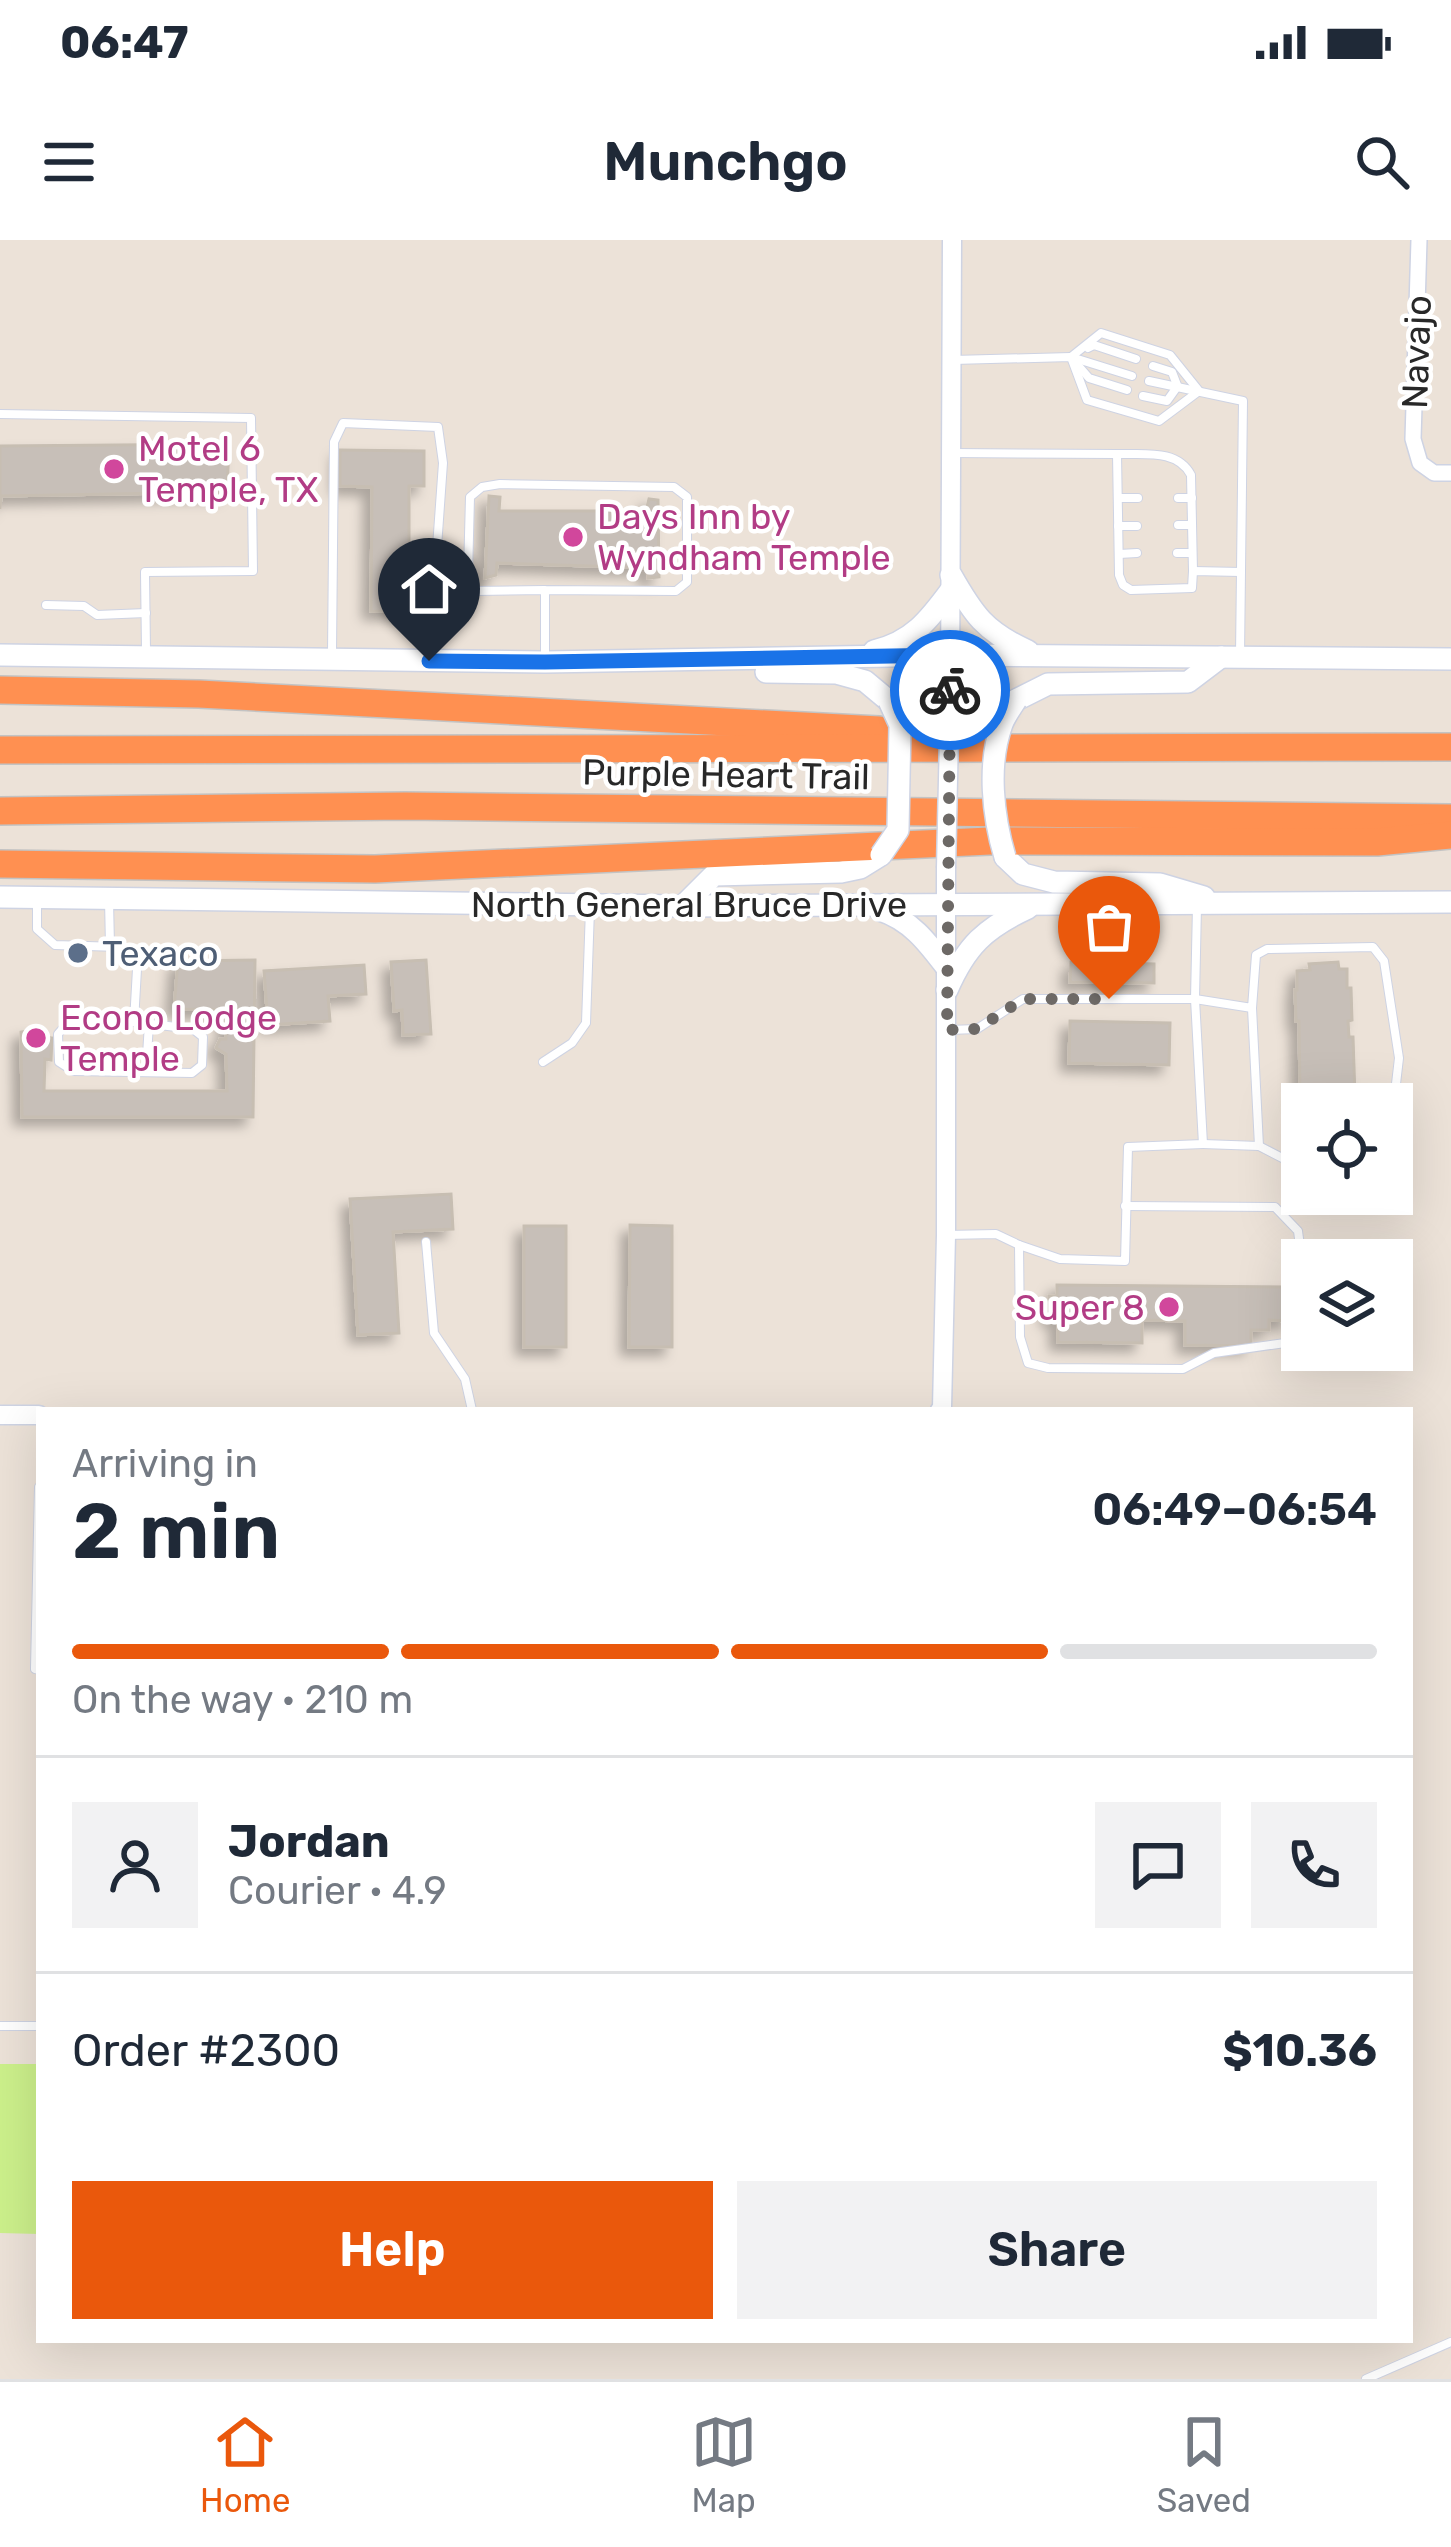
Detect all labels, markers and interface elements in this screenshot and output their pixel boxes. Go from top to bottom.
text: 06:47 [60,16,188,69]
icon: menu [36,129,102,195]
icon: search [1349,129,1415,195]
text: Munchgo [603,130,848,194]
street label: Navajo [1393,294,1440,410]
place label: Motel 6 Temple, TX [138,427,318,511]
marker: Motel 6 Temple, TX [101,456,127,482]
place label: Days Inn by Wyndham Temple [597,495,891,579]
marker: Days Inn by Wyndham Temple [560,524,586,550]
pin [378,538,480,661]
icon: home [396,556,462,622]
courier [890,630,1010,750]
icon: bike [917,657,983,723]
street label: Purple Heart Trail [582,750,870,799]
pin [1058,876,1160,999]
street label: North General Bruce Drive [471,883,907,926]
icon: bag [1076,894,1142,960]
place label: Texaco [102,932,219,975]
marker: Texaco [65,940,91,966]
place label: Econo Lodge Temple [60,996,277,1080]
marker: Econo Lodge Temple [23,1025,49,1051]
map controls [1281,1083,1413,1371]
button: locate [1281,1083,1413,1215]
button: layers [1281,1239,1413,1371]
place label: Super 8 [1015,1286,1145,1329]
marker: Super 8 [1156,1294,1182,1320]
text: Arriving in [72,1441,258,1487]
text: 06:49–06:54 [1092,1483,1377,1536]
text: 2 min [72,1485,280,1578]
text: On the way · 210 m [72,1677,413,1723]
button: person [72,1802,198,1928]
button: chat [1095,1802,1221,1928]
button: phone [1251,1802,1377,1928]
text: Jordan [228,1815,390,1868]
text: Courier · 4.9 [228,1868,447,1914]
text: Order #2300 [72,2024,340,2077]
text: $10.36 [1223,2024,1377,2077]
button: Help [72,2181,713,2319]
button: Share [737,2181,1377,2319]
tab: Home [200,2409,290,2520]
tab: Map [691,2409,757,2520]
tab: Saved [1157,2409,1251,2520]

